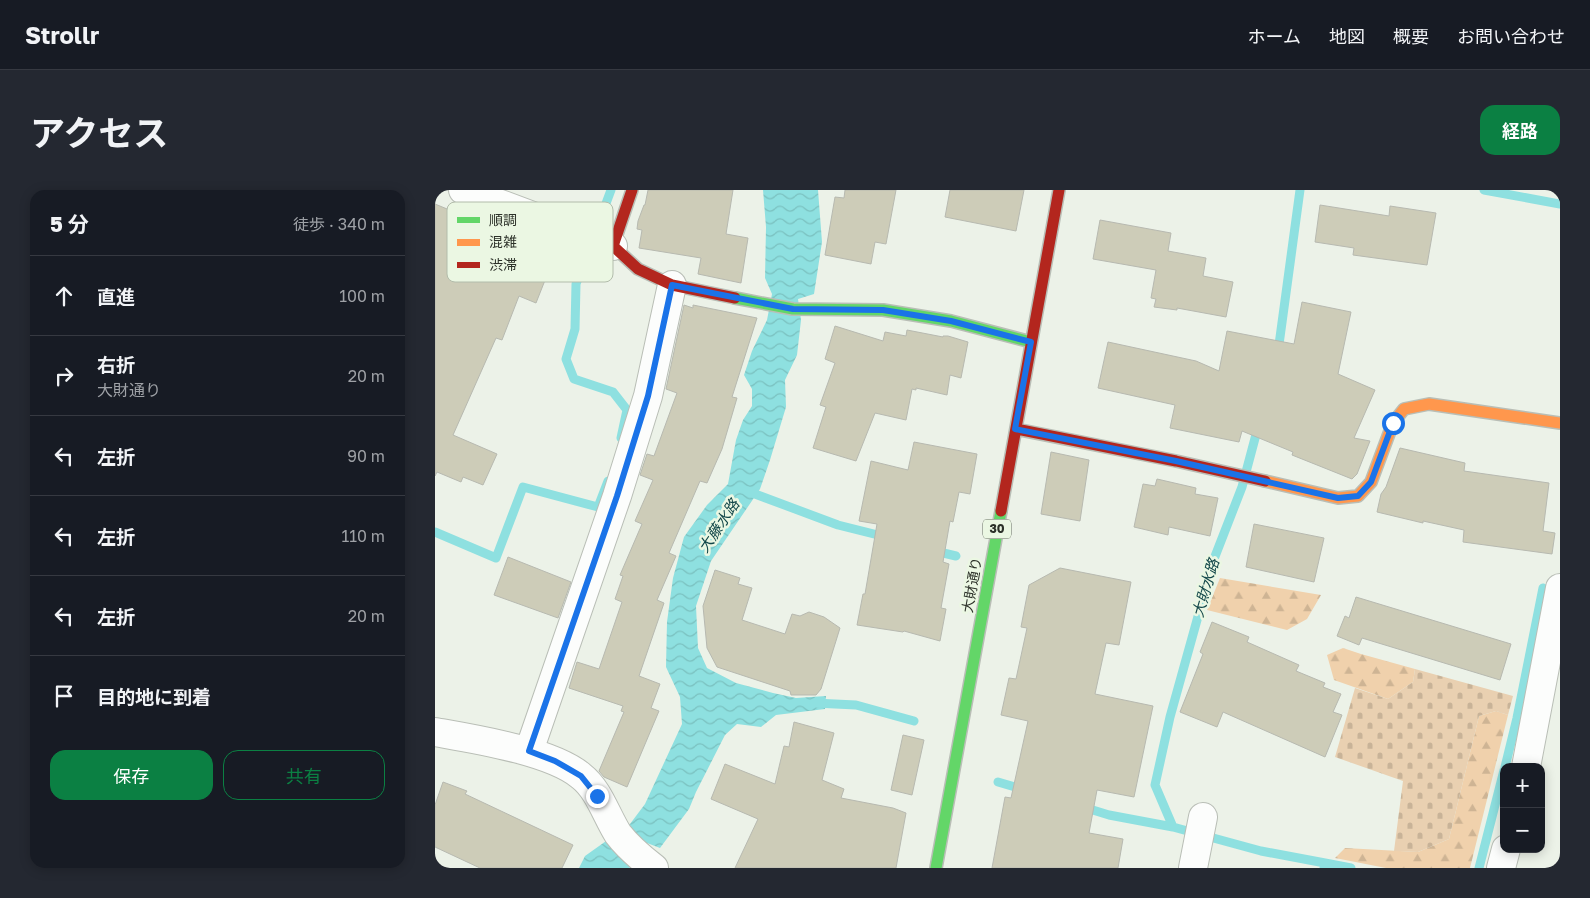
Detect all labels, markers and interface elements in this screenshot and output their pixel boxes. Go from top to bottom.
text: Strollr [25,20,99,49]
text: ホーム [1248,25,1301,47]
text: 地図 [1329,25,1365,47]
text: 概要 [1393,25,1429,47]
text: お問い合わせ [1457,25,1565,47]
button: 経路 [1480,105,1560,155]
text: アクセス [30,112,168,154]
legend [447,202,613,282]
text: 5 分 [50,211,89,237]
text: 順調 [489,211,517,228]
text: 徒歩 · 340 m [293,214,385,234]
text: 混雑 [489,233,517,250]
text: 渋滞 [489,256,517,273]
icon: ahead [50,282,78,310]
text: 直進 [97,285,135,308]
text: 100 m [339,286,385,306]
text: 右折 [97,353,135,376]
icon: right [50,362,78,390]
text: 20 m [348,366,385,386]
text: 大財通り [97,380,161,400]
route start [1382,412,1405,435]
icon: left [50,442,78,470]
text: 左折 [97,445,135,468]
text: 90 m [347,446,385,466]
water label: 大藤水路 [694,494,744,555]
road number: 30 [983,519,1011,538]
icon: left [50,522,78,550]
text: 左折 [97,525,135,548]
text: 110 m [341,526,385,546]
water label: 大財水路 [1188,554,1223,619]
street label: 大財通り [958,556,985,614]
icon: left [50,602,78,630]
text: 左折 [97,605,135,628]
text: 20 m [348,606,385,626]
icon: arrive [50,682,78,710]
text: 目的地に到着 [97,685,211,708]
button: 保存 [50,750,213,800]
button: 共有 [223,750,385,800]
map controls [1500,763,1545,853]
button: + [1500,763,1545,808]
route end [586,785,609,808]
button: − [1500,808,1545,853]

